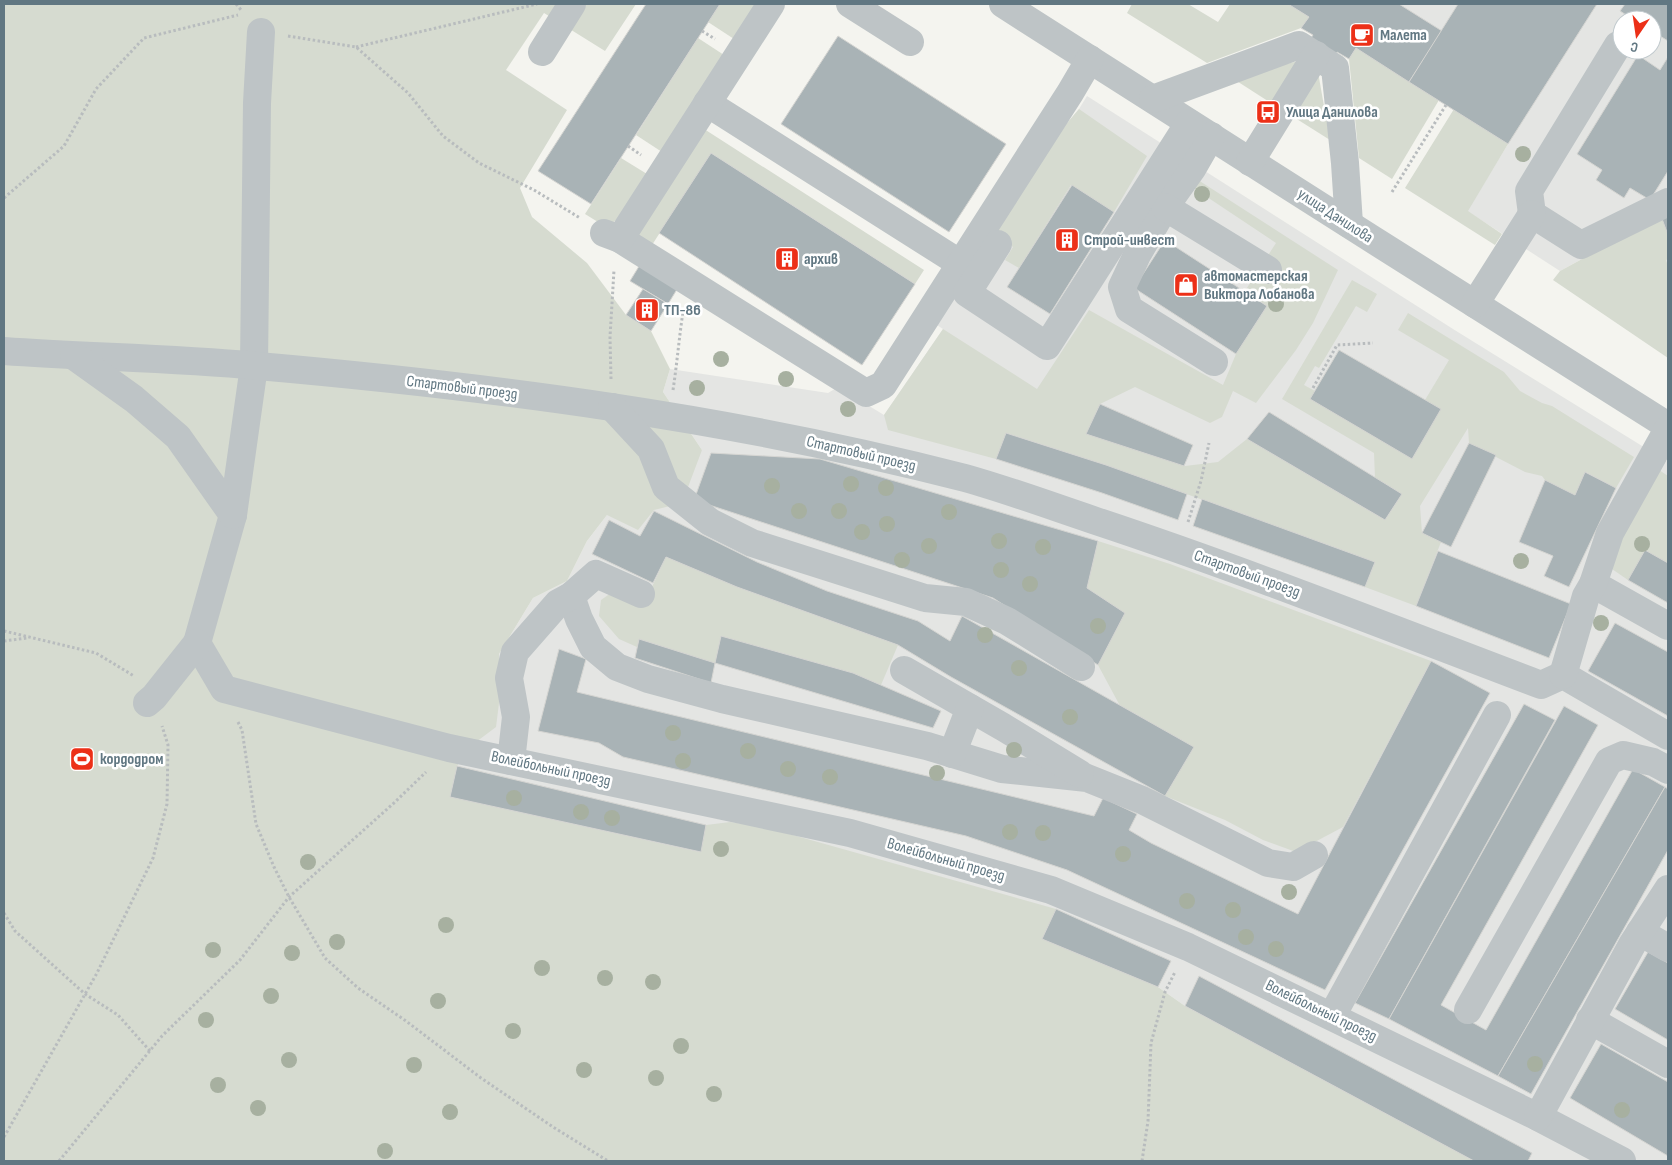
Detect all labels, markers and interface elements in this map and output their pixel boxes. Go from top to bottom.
north arrow [1612,10,1662,60]
cafe icon: Малета [1349,22,1375,48]
place label: Малета [1380,26,1427,45]
text: С [1629,38,1640,56]
bus stop icon: Улица Данилова [1255,99,1281,125]
place label: Улица Данилова [1286,103,1378,122]
street label: улица Данилова [1294,185,1376,247]
building icon: Строй-инвест [1054,227,1080,253]
place label: Строй-инвест [1084,231,1175,250]
building icon: архив [774,246,800,272]
place label: архив [804,250,838,269]
place label: автомастерская Виктора Лобанова [1204,267,1314,304]
shop icon: автомастерская Виктора Лобанова [1173,272,1199,298]
building icon: ТП-86 [634,297,660,323]
place label: ТП-86 [664,301,701,320]
street label: Стартовый проезд [405,372,519,404]
street label: Стартовый проезд [805,432,917,476]
street label: Стартовый проезд [1191,546,1303,602]
sports icon: кордодром [69,746,95,772]
street label: Волейбольный проезд [490,747,612,791]
place label: кордодром [100,750,163,769]
street label: Волейбольный проезд [885,834,1007,886]
street label: Волейбольный проезд [1262,976,1380,1046]

